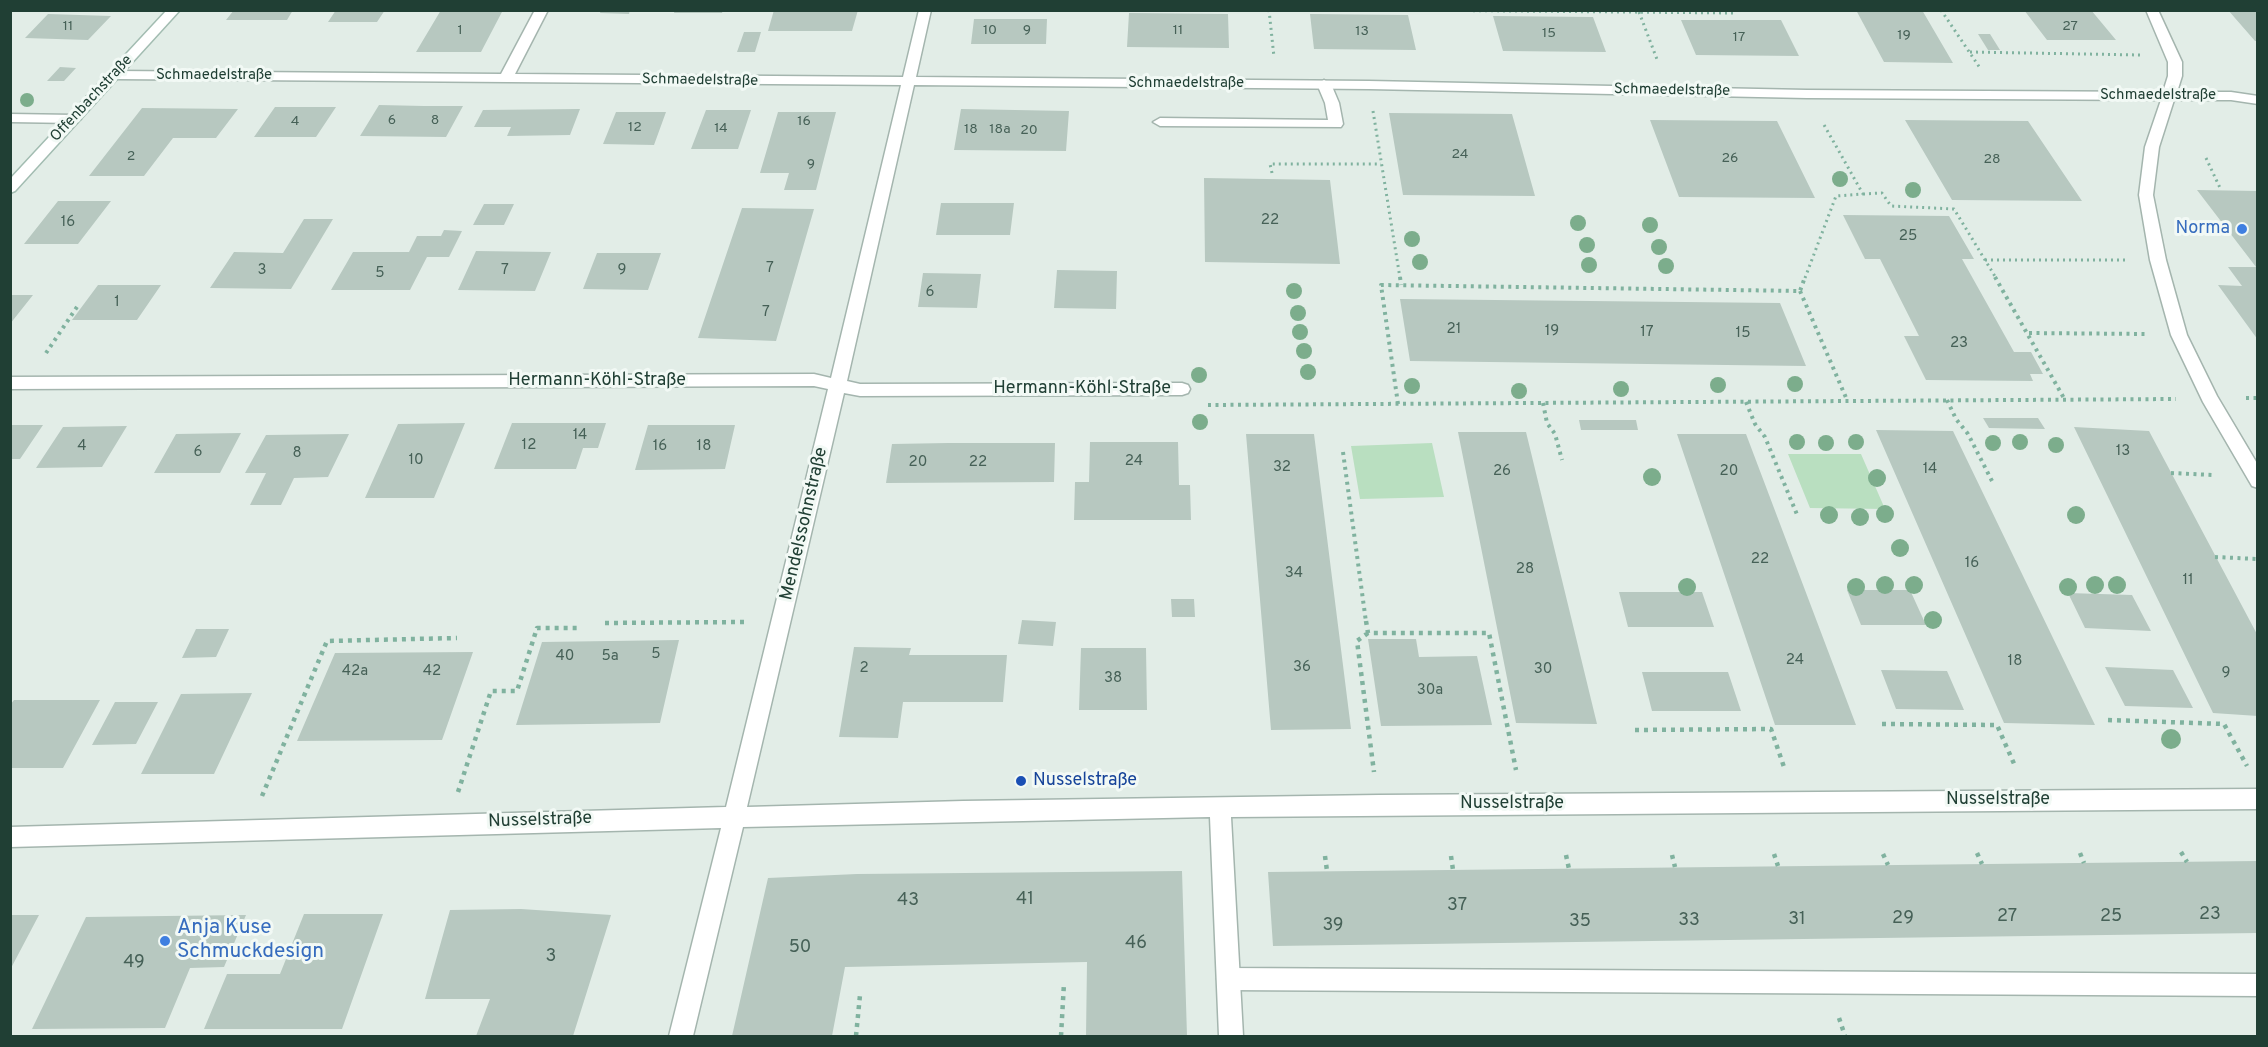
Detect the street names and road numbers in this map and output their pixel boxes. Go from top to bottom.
street label: Offenbachstraße [47,52,137,146]
street label: Schmaedelstraße [156,67,272,85]
street label: Schmaedelstraße [642,71,758,91]
street label: Schmaedelstraße [1128,75,1244,93]
street label: Schmaedelstraße [1614,81,1730,101]
street label: Schmaedelstraße [2100,87,2216,105]
street label: Hermann-Köhl-Straße [508,370,686,392]
street label: Hermann-Köhl-Straße [993,378,1171,400]
street label: Mendelssohnstraße [777,445,833,603]
street label: Nusselstraße [1946,789,2050,811]
street label: Nusselstraße [1460,793,1564,815]
street label: Nusselstraße [488,808,592,834]

